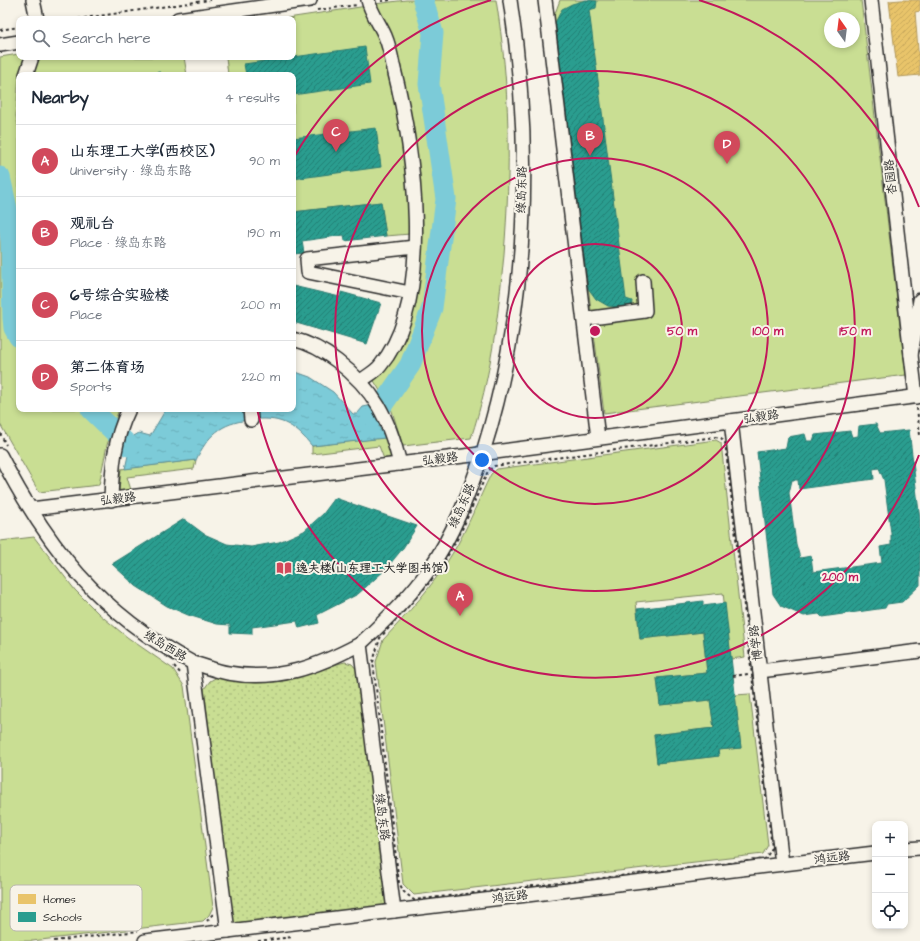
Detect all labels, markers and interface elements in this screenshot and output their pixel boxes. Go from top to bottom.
north arrow [824,12,860,48]
search box [16,16,296,60]
icon: search [30,27,52,49]
text: Search here [62,28,151,49]
text: Nearby [32,86,89,110]
text: 4 results [225,89,280,107]
pin: C [323,119,349,152]
pin: B [577,123,603,156]
pin: D [714,131,740,164]
text: 山东理工大学(西校区) [70,141,215,162]
text: A [41,152,49,170]
text: 90 m [249,152,280,170]
street label: 杏园路 [881,158,901,196]
text: University · 绿岛东路 [70,162,192,180]
street label: 绿岛东路 [513,166,531,214]
text: 观礼台 [70,213,115,234]
text: B [40,224,50,242]
text: 190 m [247,224,280,242]
text: Place · 绿岛东路 [70,234,166,252]
text: 6号综合实验楼 [70,285,169,306]
text: C [40,296,50,314]
text: 200 m [241,296,280,314]
text: Place [70,306,102,324]
text: 50 m [667,323,698,340]
text: 100 m [753,323,784,340]
text: 150 m [839,323,872,340]
centre of rings [588,324,602,338]
text: 第二体育场 [70,357,145,378]
text: D [41,368,49,386]
text: 220 m [242,368,280,386]
text: Sports [70,378,112,396]
street label: 弘毅路 [742,406,780,428]
street label: 弘毅路 [421,448,459,470]
your location [472,450,492,470]
street label: 绿岛东路 [444,481,480,531]
street label: 弘毅路 [99,488,137,510]
library icon: 逸夫楼(山东理工大学图书馆) [275,559,293,577]
place label: 逸夫楼(山东理工大学图书馆) [296,560,449,577]
text: 200 m [821,569,859,586]
pin: A [447,583,473,616]
street label: 博学路 [745,624,767,662]
street label: 绿岛西路 [140,626,190,666]
street label: 绿岛东路 [371,792,393,842]
map controls [872,821,908,929]
button: + [872,821,908,857]
street label: 鸿远路 [813,847,851,869]
button: − [872,857,908,893]
legend [10,885,142,931]
street label: 鸿远路 [491,886,529,908]
text: Homes [43,892,76,907]
button: locate [872,893,908,929]
text: Schools [43,910,83,925]

